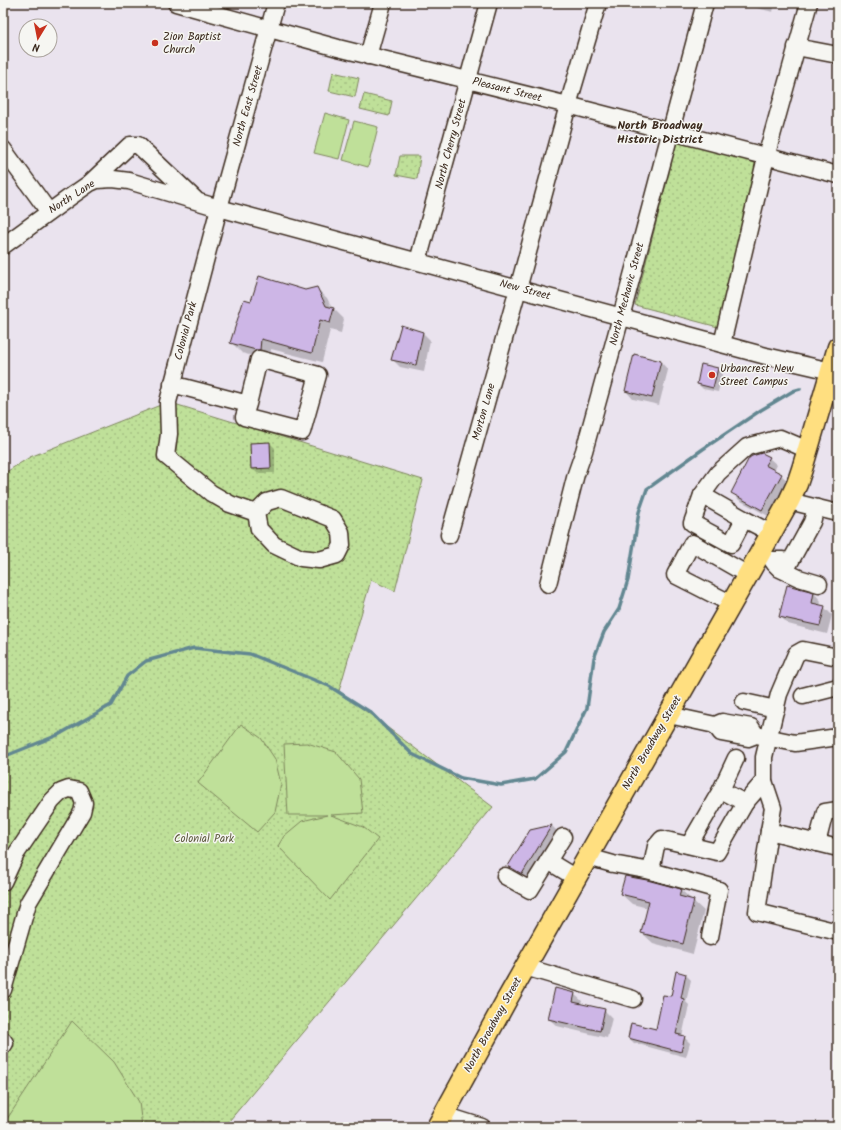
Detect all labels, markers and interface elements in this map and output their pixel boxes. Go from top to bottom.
north arrow [18,18,58,58]
place label: Zion Baptist Church [163,28,222,59]
text: N [31,37,41,56]
marker: Zion Baptist Church [150,38,160,48]
street label: North East Street [228,63,268,149]
street label: Pleasant Street [470,73,544,108]
street label: North Cherry Street [430,96,472,191]
district label: North Broadway Historic District [617,116,704,149]
street label: North Lane [45,175,99,219]
street label: North Mechanic Street [605,240,650,347]
street label: New Street [498,275,553,306]
street label: Colonial Park [170,299,203,362]
place label: Urbancrest New Street Campus [720,360,794,391]
marker: Urbancrest New Street Campus [707,370,717,380]
street label: Morton Lane [467,381,501,443]
street label: North Broadway Street [617,692,687,794]
park label: Colonial Park [174,830,235,848]
street label: North Broadway Street [459,973,527,1076]

